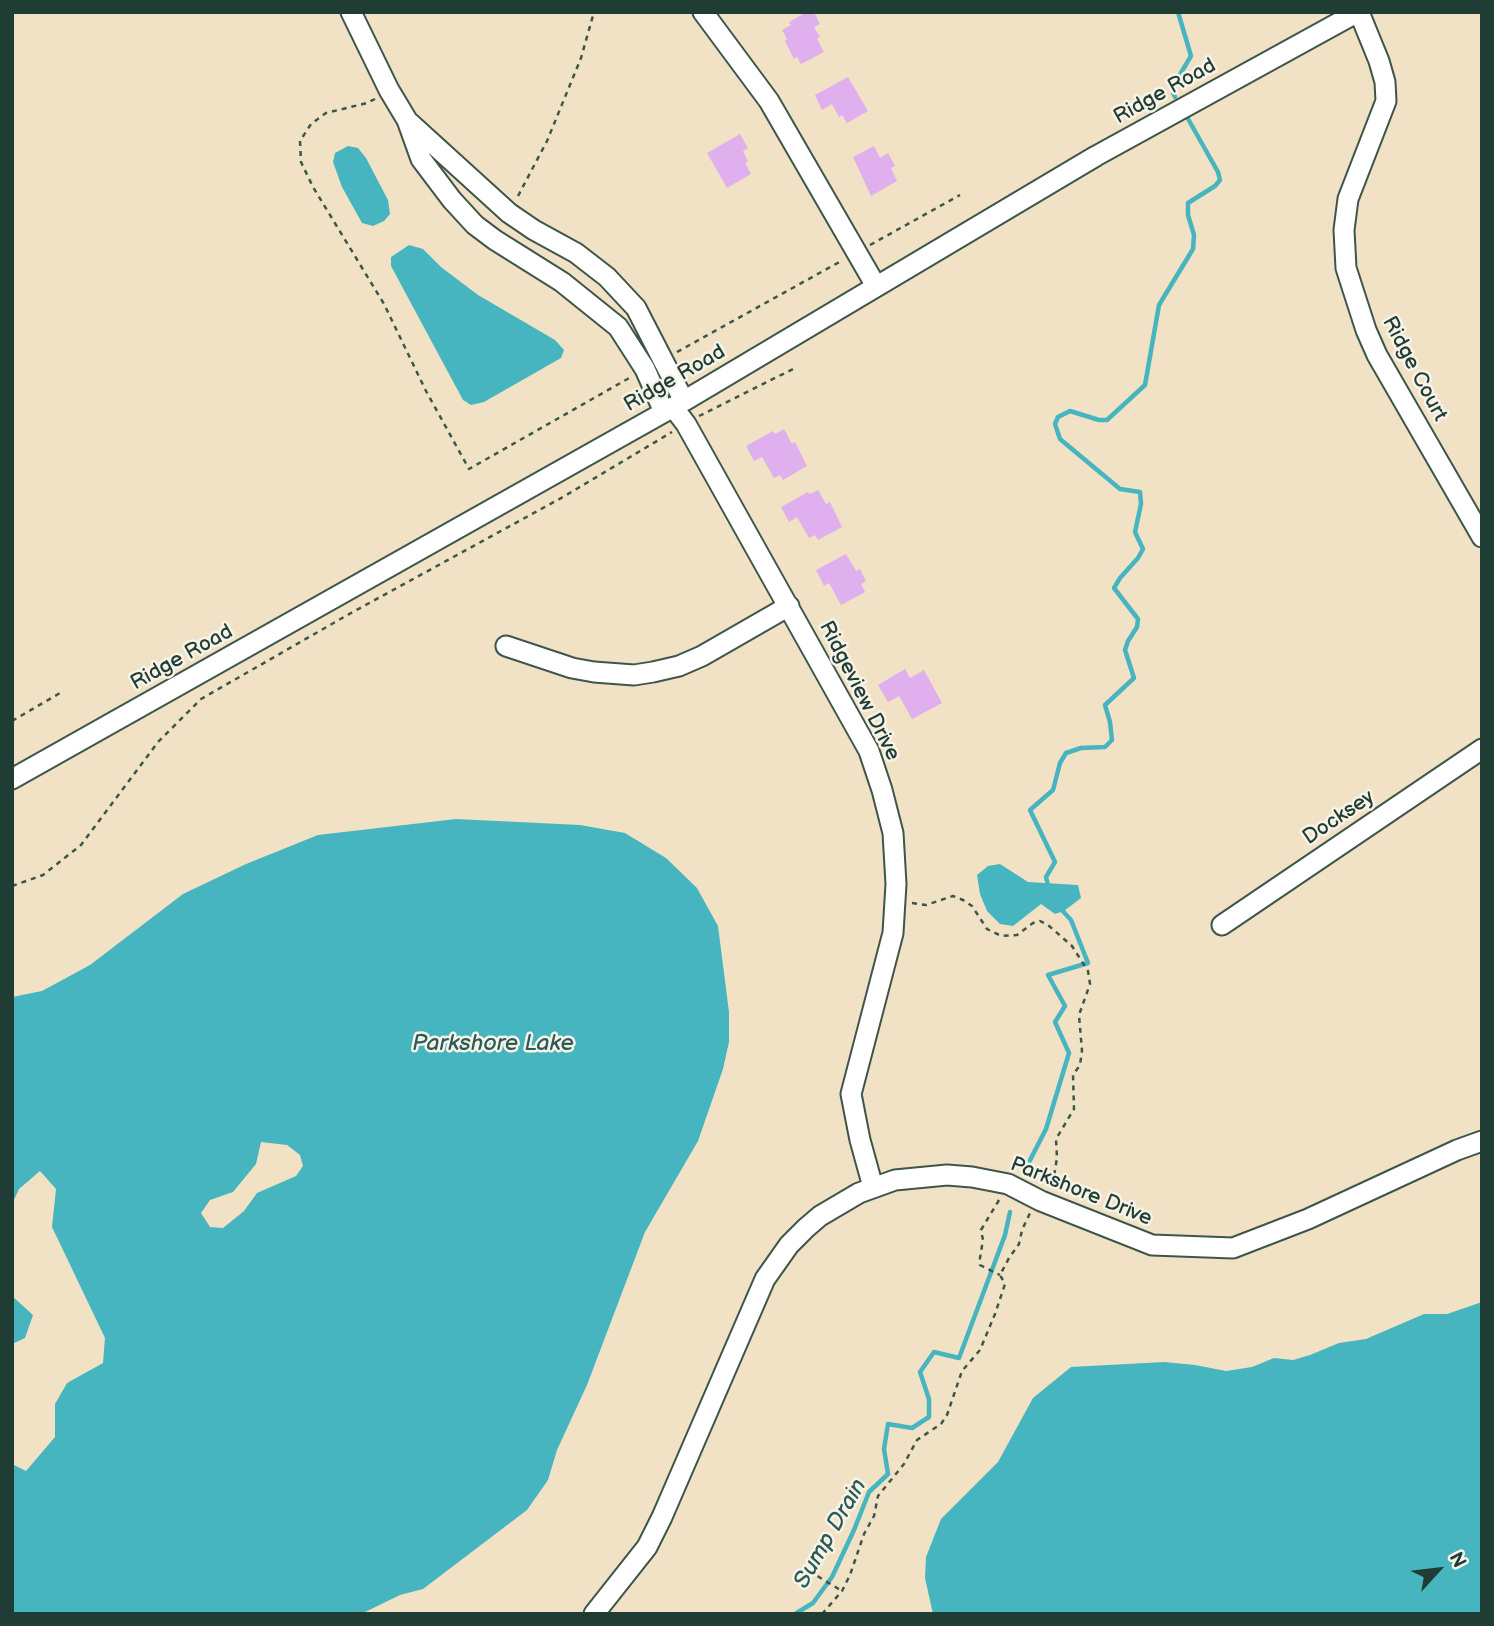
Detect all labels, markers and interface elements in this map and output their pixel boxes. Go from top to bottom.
street label: Ridge Road [1110,54,1220,130]
street label: Ridge Court [1376,312,1452,426]
street label: Ridge Road [620,340,730,418]
street label: Ridgeview Drive [813,617,905,765]
street label: Ridge Road [127,620,237,696]
street label: Docksey [1299,785,1379,851]
water label: Parkshore Lake [412,1030,574,1058]
street label: Parkshore Drive [1006,1152,1156,1232]
water label: Sump Drain [789,1474,873,1594]
north arrow [1403,1535,1473,1605]
text: N [1444,1549,1471,1572]

